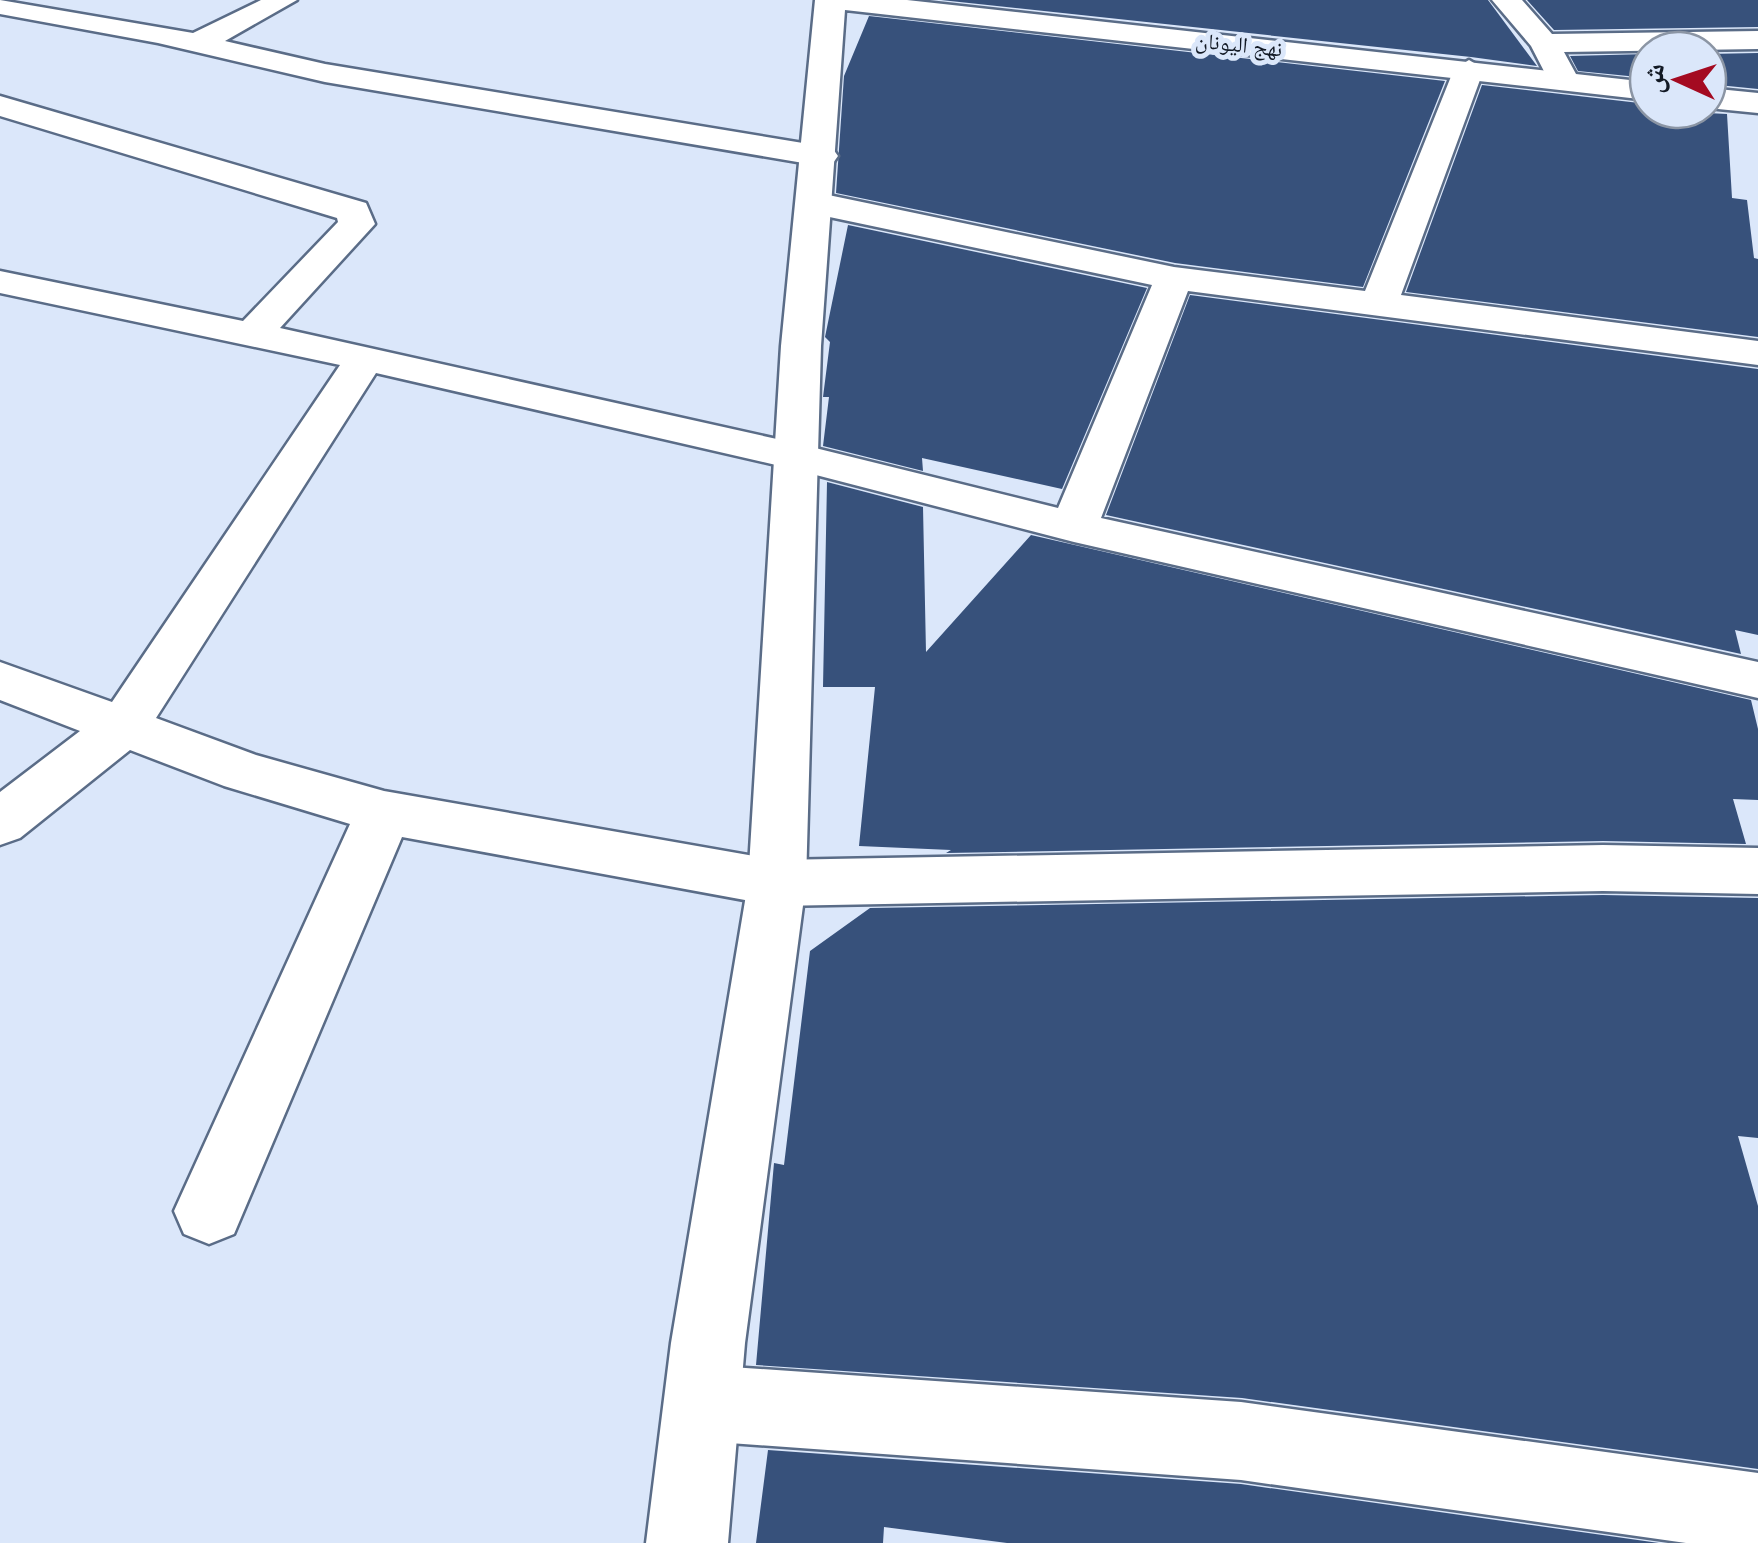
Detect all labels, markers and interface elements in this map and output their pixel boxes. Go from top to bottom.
street label: نهج اليونان [1194,24,1284,62]
north arrow [1628,30,1728,130]
text: ش [1632,63,1672,94]

